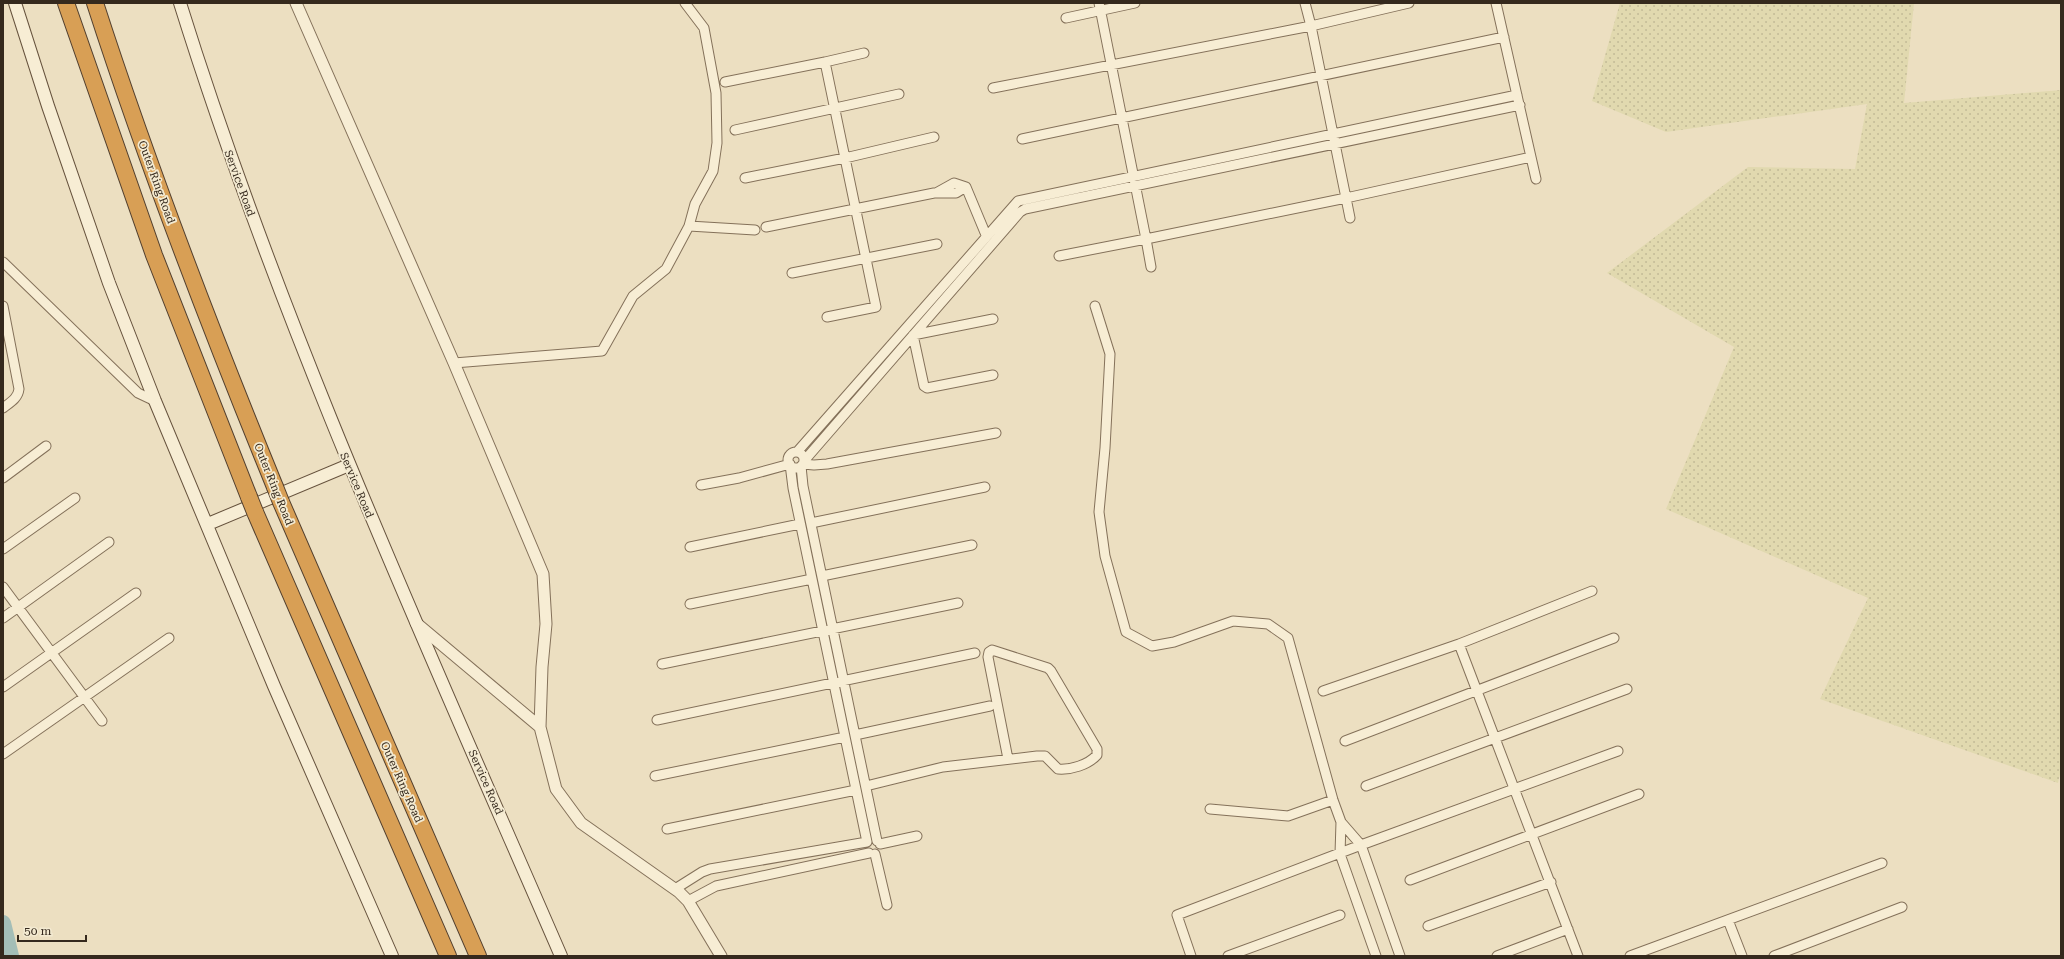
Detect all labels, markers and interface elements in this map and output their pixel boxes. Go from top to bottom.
street label: Outer Ring Road [136,139,178,225]
street label: Service Road [222,148,258,218]
street label: Outer Ring Road [251,441,296,527]
street label: Service Road [337,451,376,520]
street label: Outer Ring Road [378,740,425,825]
street label: Service Road [465,748,506,817]
scale bar [18,917,86,943]
text: 50 m [24,924,51,938]

